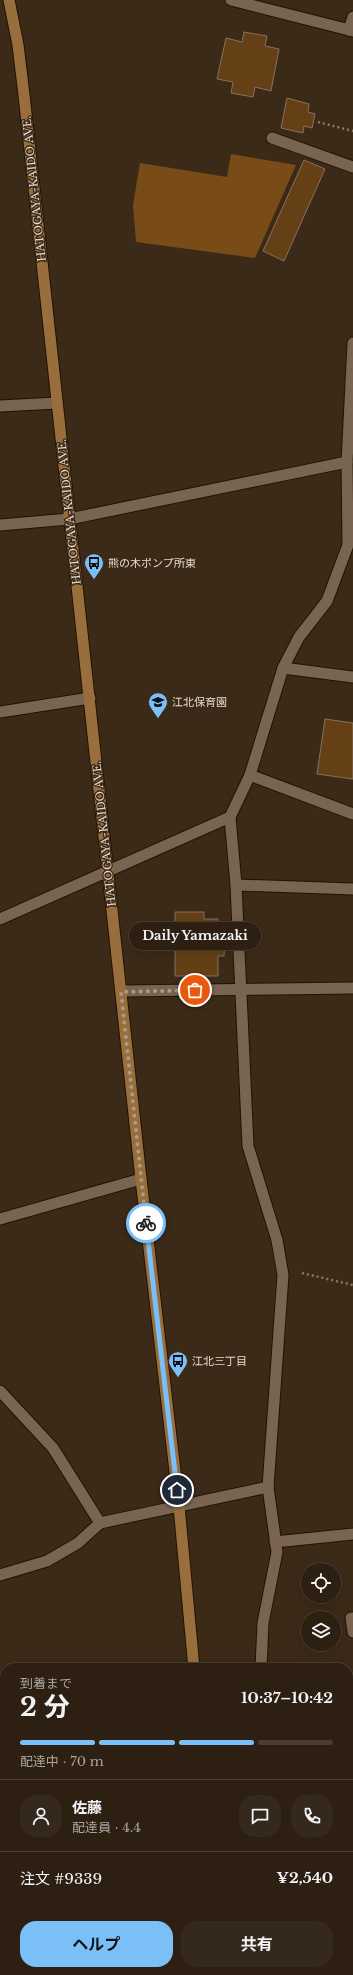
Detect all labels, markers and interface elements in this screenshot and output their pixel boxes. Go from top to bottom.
street label: HATOGAYA-KAIDO AVE. [19,115,49,263]
street label: HATOGAYA-KAIDO AVE. [54,438,84,586]
bus stop icon: 熊の木ポンプ所東 [83,552,105,580]
place label: 熊の木ポンプ所東 [108,556,196,570]
school or university icon: 江北保育園 [147,691,169,719]
place label: 江北保育園 [172,695,227,709]
street label: HATOGAYA-KAIDO AVE. [89,760,119,908]
callout: Daily Yamazaki [129,922,261,950]
text: Daily Yamazaki [142,927,248,944]
pin [178,973,212,1007]
icon: bag [184,979,206,1001]
courier [126,1203,166,1243]
icon: bike [135,1212,157,1234]
bus stop icon: 江北三丁目 [167,1350,189,1378]
place label: 江北三丁目 [192,1354,247,1368]
pin [160,1473,194,1507]
icon: home [166,1479,188,1501]
map controls [301,1563,341,1651]
button: locate [301,1563,341,1603]
button: layers [301,1611,341,1651]
text: 到着まで [20,1675,72,1692]
text: 10:37–10:42 [241,1688,333,1707]
text: 2 分 [20,1691,70,1723]
text: 配達中 · 70 m [20,1753,104,1770]
button: person [20,1795,62,1837]
button: chat [239,1795,281,1837]
button: phone [291,1795,333,1837]
text: 佐藤 [72,1798,102,1817]
text: 配達員 · 4.4 [72,1819,141,1836]
text: ¥2,540 [276,1868,333,1887]
text: 注文 #9339 [20,1869,102,1888]
button: ヘルプ [20,1921,173,1967]
button: 共有 [181,1921,333,1967]

